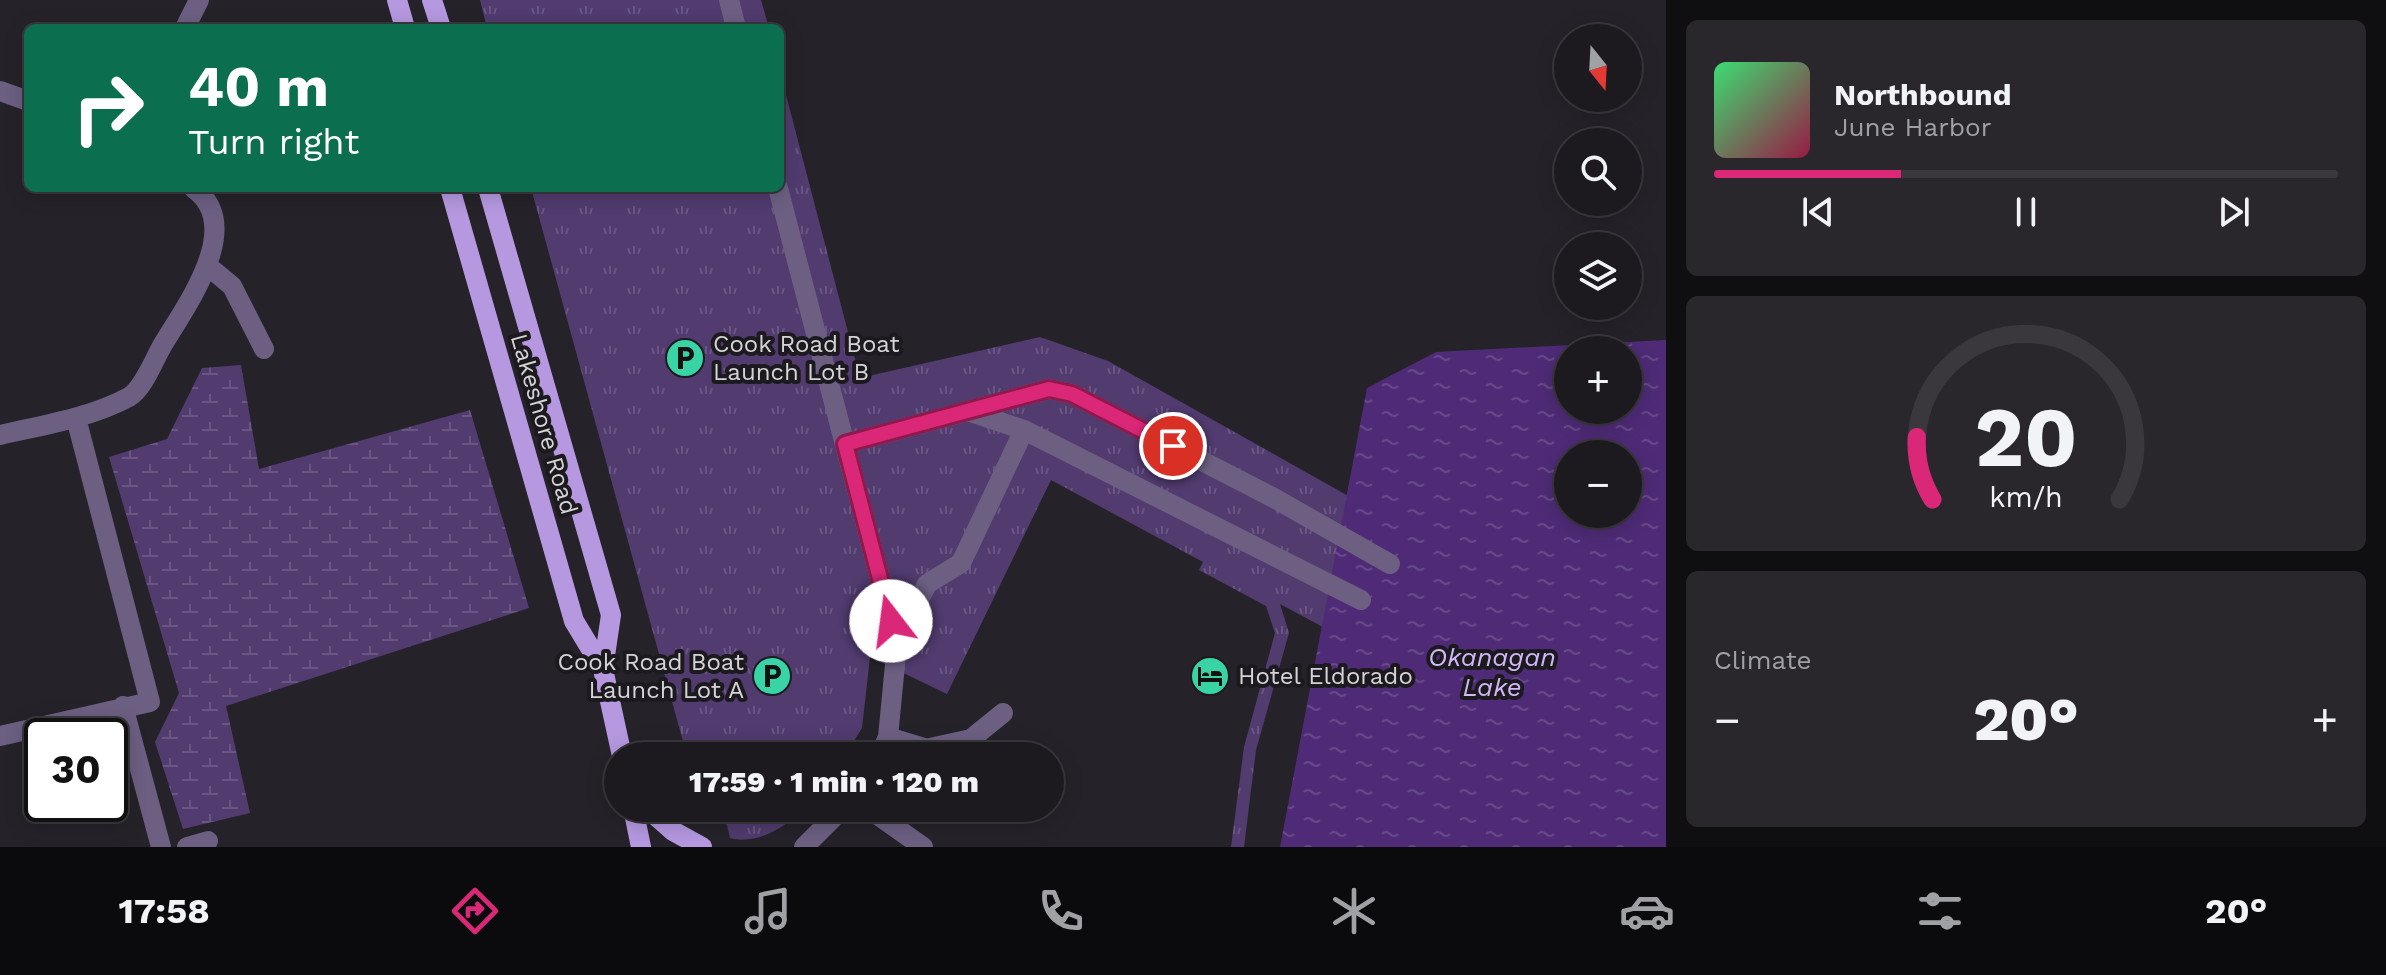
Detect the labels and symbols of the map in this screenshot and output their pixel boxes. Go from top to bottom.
north arrow [1554,24,1642,112]
street label: Lakeshore Road [505,330,583,518]
place label: Cook Road Boat Launch Lot B [713,330,900,386]
parking icon: Cook Road Boat Launch Lot B [664,337,706,379]
pin [1139,412,1207,480]
position arrow [849,579,933,663]
water label: Okanagan Lake [1428,642,1556,702]
place label: Cook Road Boat Launch Lot A [557,648,744,704]
parking icon: Cook Road Boat Launch Lot A [751,655,793,697]
hotel icon: Hotel Eldorado [1189,655,1231,697]
place label: Hotel Eldorado [1238,662,1413,690]
speed limit sign: 30 [24,718,128,822]

